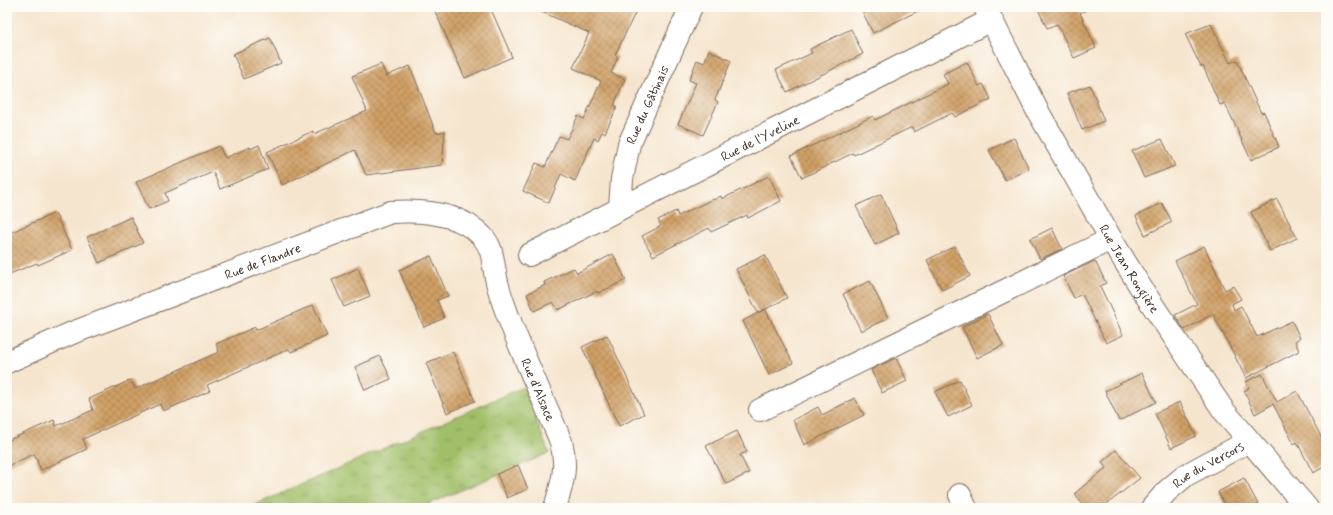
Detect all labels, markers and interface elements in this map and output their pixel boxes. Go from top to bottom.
street label: Rue du Gâtinais [623,63,673,147]
street label: Rue de l'Yveline [718,112,803,166]
street label: Rue Jean Rongière [1094,222,1163,317]
street label: Rue de Flandre [223,240,304,284]
street label: Rue d'Alsace [516,356,558,424]
street label: Rue du Vercors [1170,438,1248,493]

